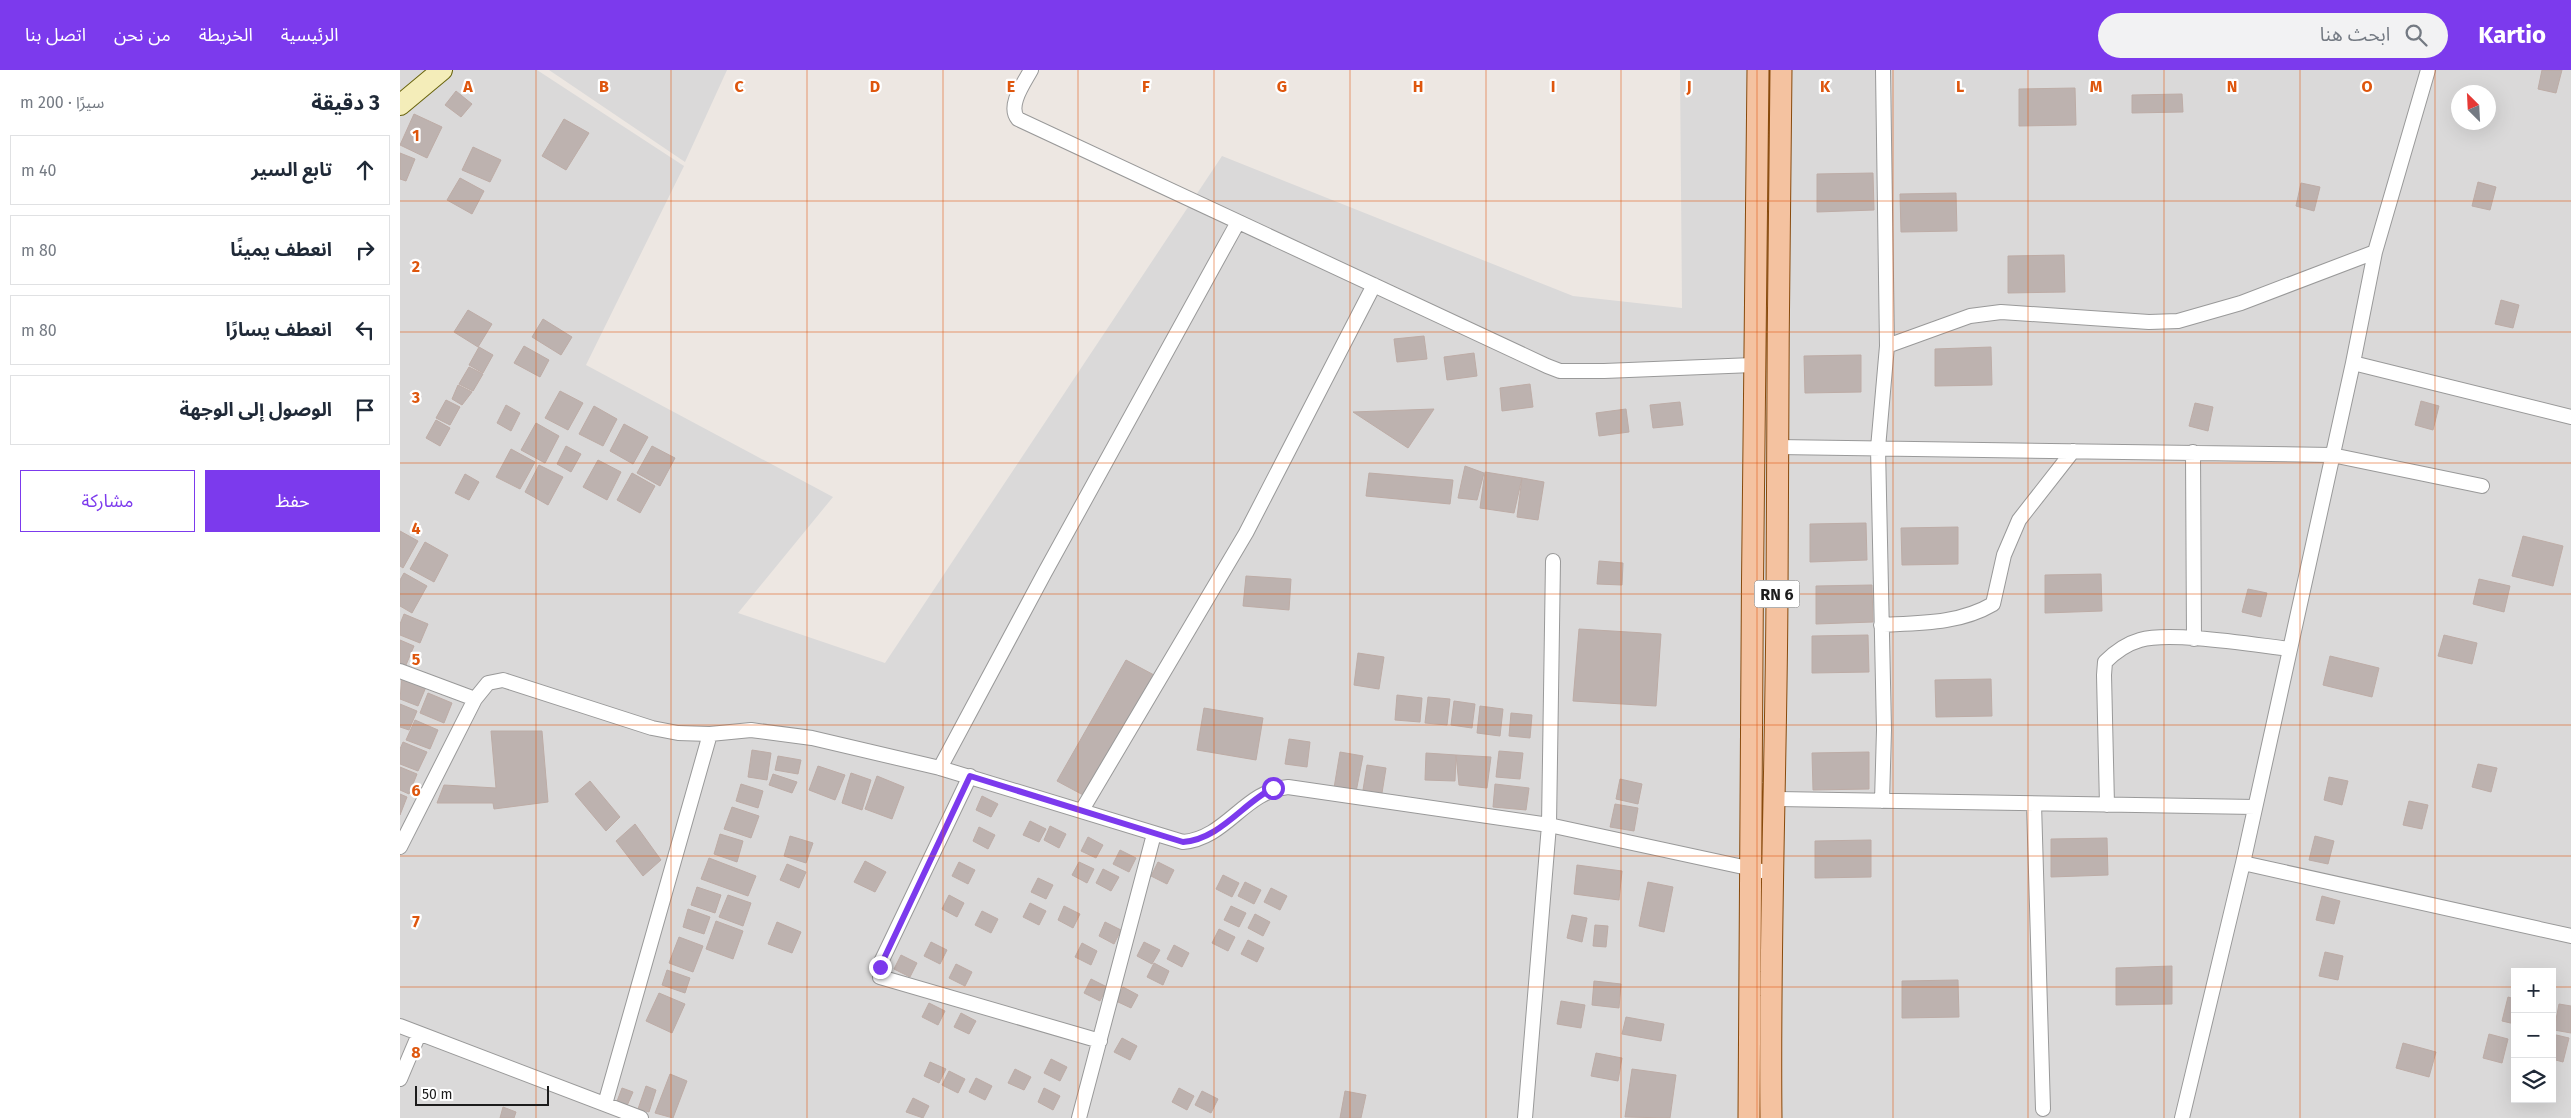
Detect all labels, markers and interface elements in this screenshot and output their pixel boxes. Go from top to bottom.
search box [2098,13,2448,58]
icon: search [2402,21,2430,49]
text: Kartio [2478,21,2546,49]
text: ابحث هنا [2320,23,2390,46]
text: اتصل بنا [25,24,86,46]
text: من نحن [114,24,171,46]
text: الخريطة [199,24,253,46]
text: الرئيسية [281,24,339,46]
text: A [462,77,473,96]
text: B [599,77,609,96]
text: C [734,77,744,96]
text: D [870,77,880,96]
text: E [1007,77,1015,96]
text: F [1142,77,1150,96]
text: G [1277,77,1287,96]
text: H [1413,77,1423,96]
text: I [1551,77,1555,96]
text: J [1685,77,1692,96]
text: K [1820,77,1831,96]
text: L [1956,77,1964,96]
text: M [2090,77,2103,96]
text: N [2227,77,2237,96]
text: O [2361,77,2373,96]
north arrow [2451,85,2496,130]
text: 3 دقيقة [311,90,380,116]
text: سيرًا · 200 m [20,93,104,112]
text: 1 [412,126,420,145]
icon: ahead [351,156,379,184]
text: تابع السير [251,158,332,181]
text: 40 m [21,161,56,180]
icon: right [351,236,379,264]
text: انعطف يمينًا [230,238,332,261]
text: 80 m [21,241,57,260]
text: 2 [412,257,420,276]
icon: left [351,316,379,344]
text: انعطف يسارًا [225,318,332,341]
text: 80 m [21,321,57,340]
text: 3 [411,388,420,407]
icon: arrive [351,396,379,424]
text: الوصول إلى الوجهة [180,398,332,421]
button: مشاركة [20,470,195,532]
button: حفظ [205,470,380,532]
text: 4 [411,519,421,538]
road number: RN 6 [1754,580,1800,608]
text: 5 [412,650,421,669]
route start [1262,777,1285,800]
text: 6 [411,781,421,800]
text: 7 [412,912,420,931]
route end [869,956,892,979]
map controls [2511,968,2556,1103]
button: + [2511,968,2556,1013]
button: − [2511,1013,2556,1058]
text: 8 [411,1043,421,1062]
button: layers [2511,1058,2556,1103]
scale bar [415,1083,549,1106]
text: 50 m [422,1086,453,1103]

